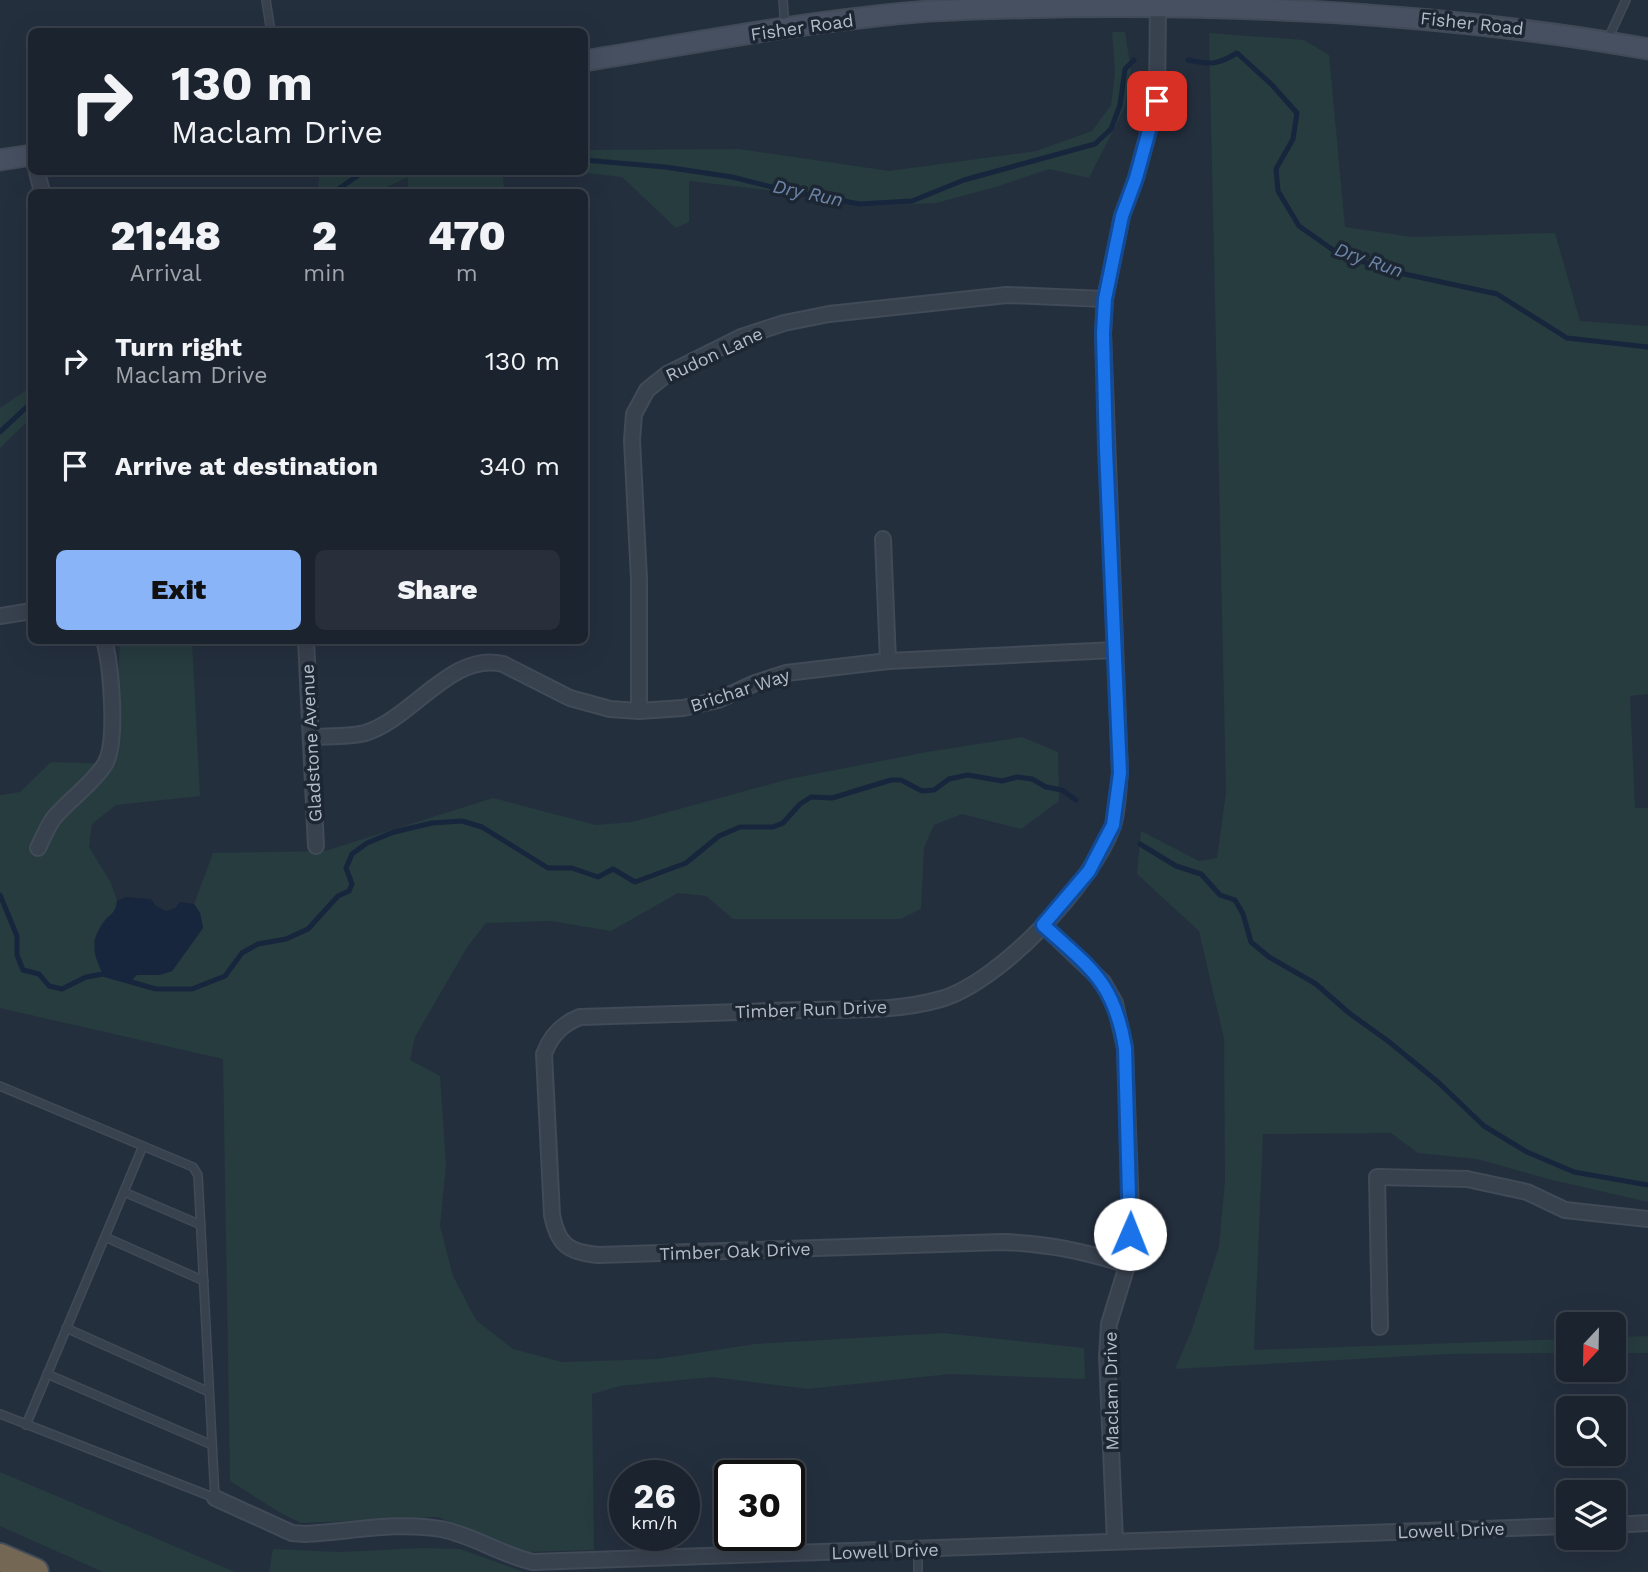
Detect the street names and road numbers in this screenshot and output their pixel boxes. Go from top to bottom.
street label: Fisher Road [1419,7,1525,39]
street label: Fisher Road [749,9,855,45]
street label: Rudon Lane [662,322,766,386]
street label: Gladstone Avenue [296,663,326,823]
street label: Brichar Way [688,664,793,716]
street label: Timber Run Drive [735,996,887,1022]
street label: Timber Oak Drive [659,1238,811,1264]
street label: Maclam Drive [1099,1331,1123,1451]
street label: Lowell Drive [1397,1518,1505,1542]
street label: Lowell Drive [831,1539,939,1563]

